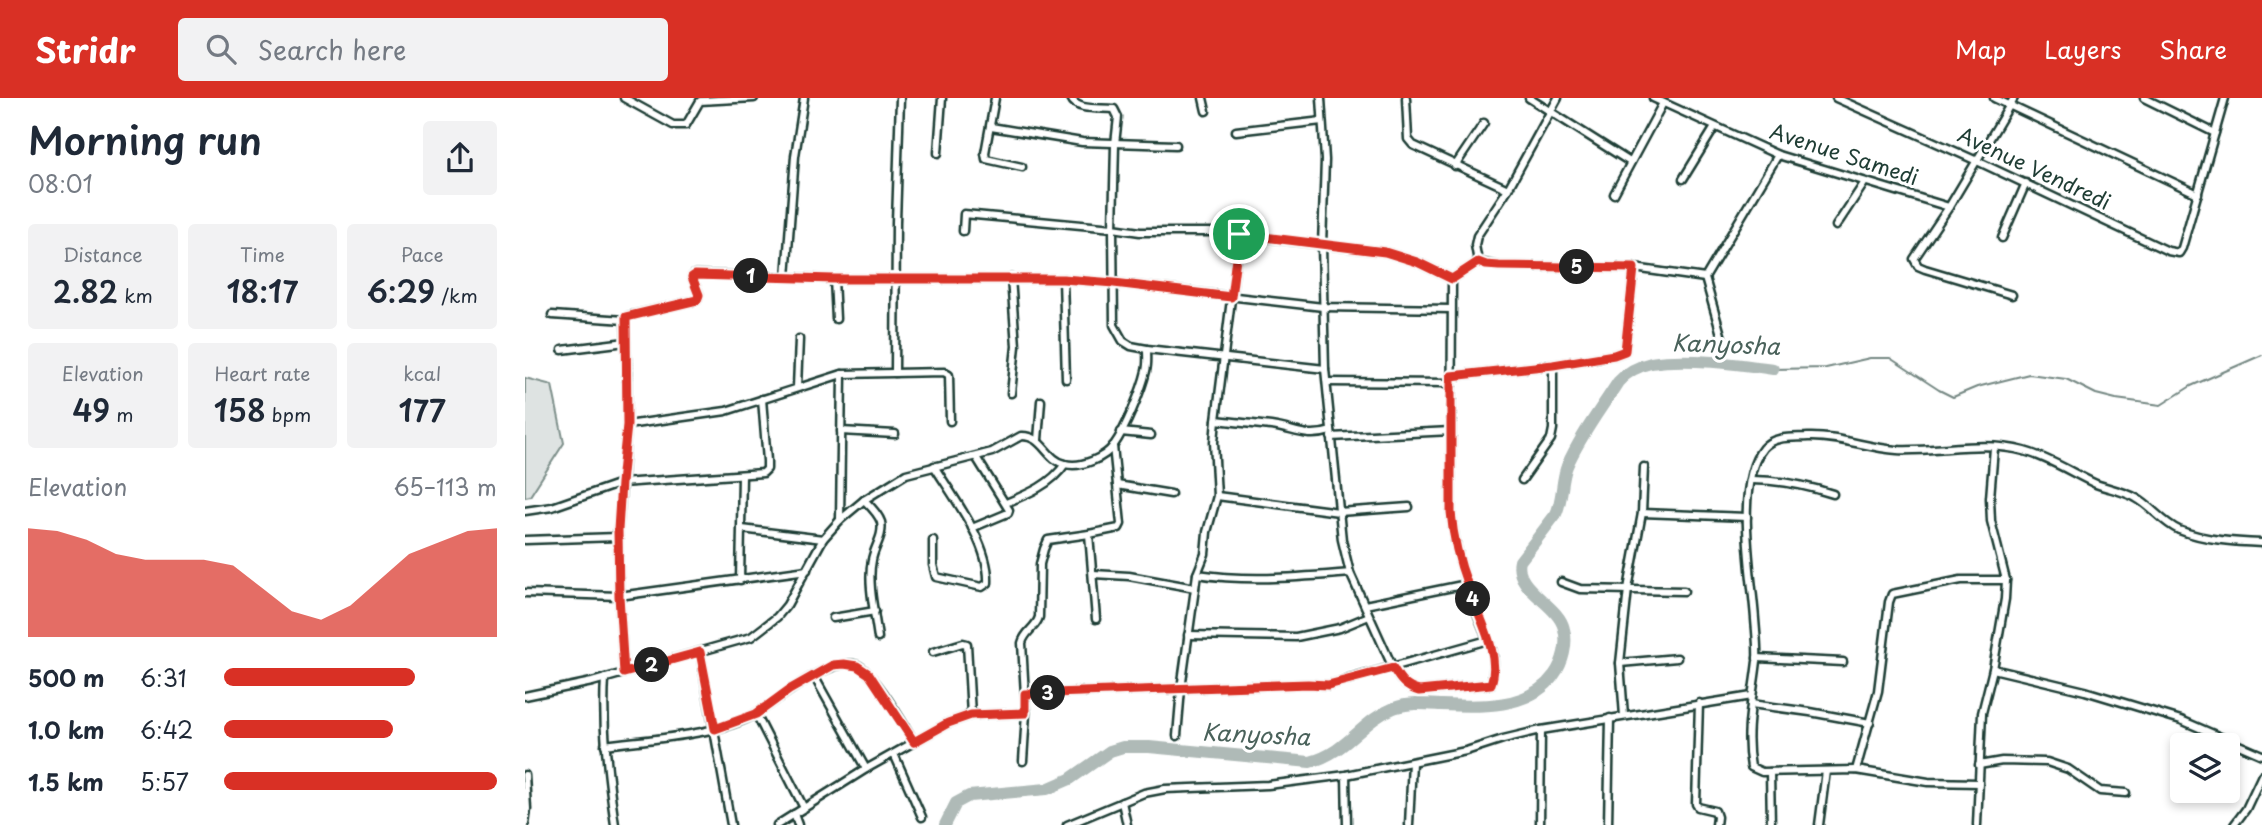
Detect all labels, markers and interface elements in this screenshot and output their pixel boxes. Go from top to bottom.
search box [178,18,668,81]
text: Stridr [35,24,136,74]
icon: search [202,30,240,68]
text: Search here [258,30,406,69]
text: Map [1955,31,2006,67]
text: Layers [2044,31,2121,67]
text: Share [2159,31,2227,67]
text: Morning run [28,111,262,168]
street label: Avenue Samedi [1766,114,1923,192]
street label: Avenue Vendredi [1953,118,2117,217]
button: share [423,121,497,195]
text: 08:01 [28,166,93,201]
pin [1209,204,1269,264]
icon: arrive [1220,215,1258,253]
text: Distance [63,240,143,268]
text: Time [240,240,285,268]
text: Pace [401,240,444,268]
pin: 5 [1559,250,1595,284]
text: 5 [1570,252,1583,280]
pin: 1 [733,258,769,294]
text: 1 [746,261,755,289]
text: 2.82 [53,268,118,313]
text: 18:17 [227,268,298,313]
text: 6:29 [367,268,435,313]
text: km [118,281,153,309]
text: /km [435,281,478,309]
water label: Kanyosha [1671,324,1781,363]
text: Elevation [62,359,144,387]
text: Heart rate [215,359,310,387]
text: kcal [403,359,441,387]
text: 49 [72,387,110,432]
text: 158 [214,387,266,432]
text: 177 [399,387,446,432]
text: m [110,400,133,428]
text: bpm [266,400,311,428]
text: Elevation [28,469,127,504]
text: 65–113 m [393,469,497,504]
pin: 4 [1455,582,1490,616]
text: 4 [1466,584,1479,612]
pin: 2 [635,648,669,682]
text: 2 [645,650,658,678]
text: 500 m [28,660,105,695]
text: 6:31 [140,660,187,695]
pin: 3 [1030,676,1065,710]
text: 3 [1041,678,1054,706]
text: 1.0 km [28,712,105,747]
text: 6:42 [140,712,193,747]
water label: Kanyosha [1201,713,1312,754]
map controls [2170,733,2240,803]
button: layers [2170,733,2240,803]
text: 1.5 km [28,764,104,799]
text: 5:57 [140,764,189,799]

